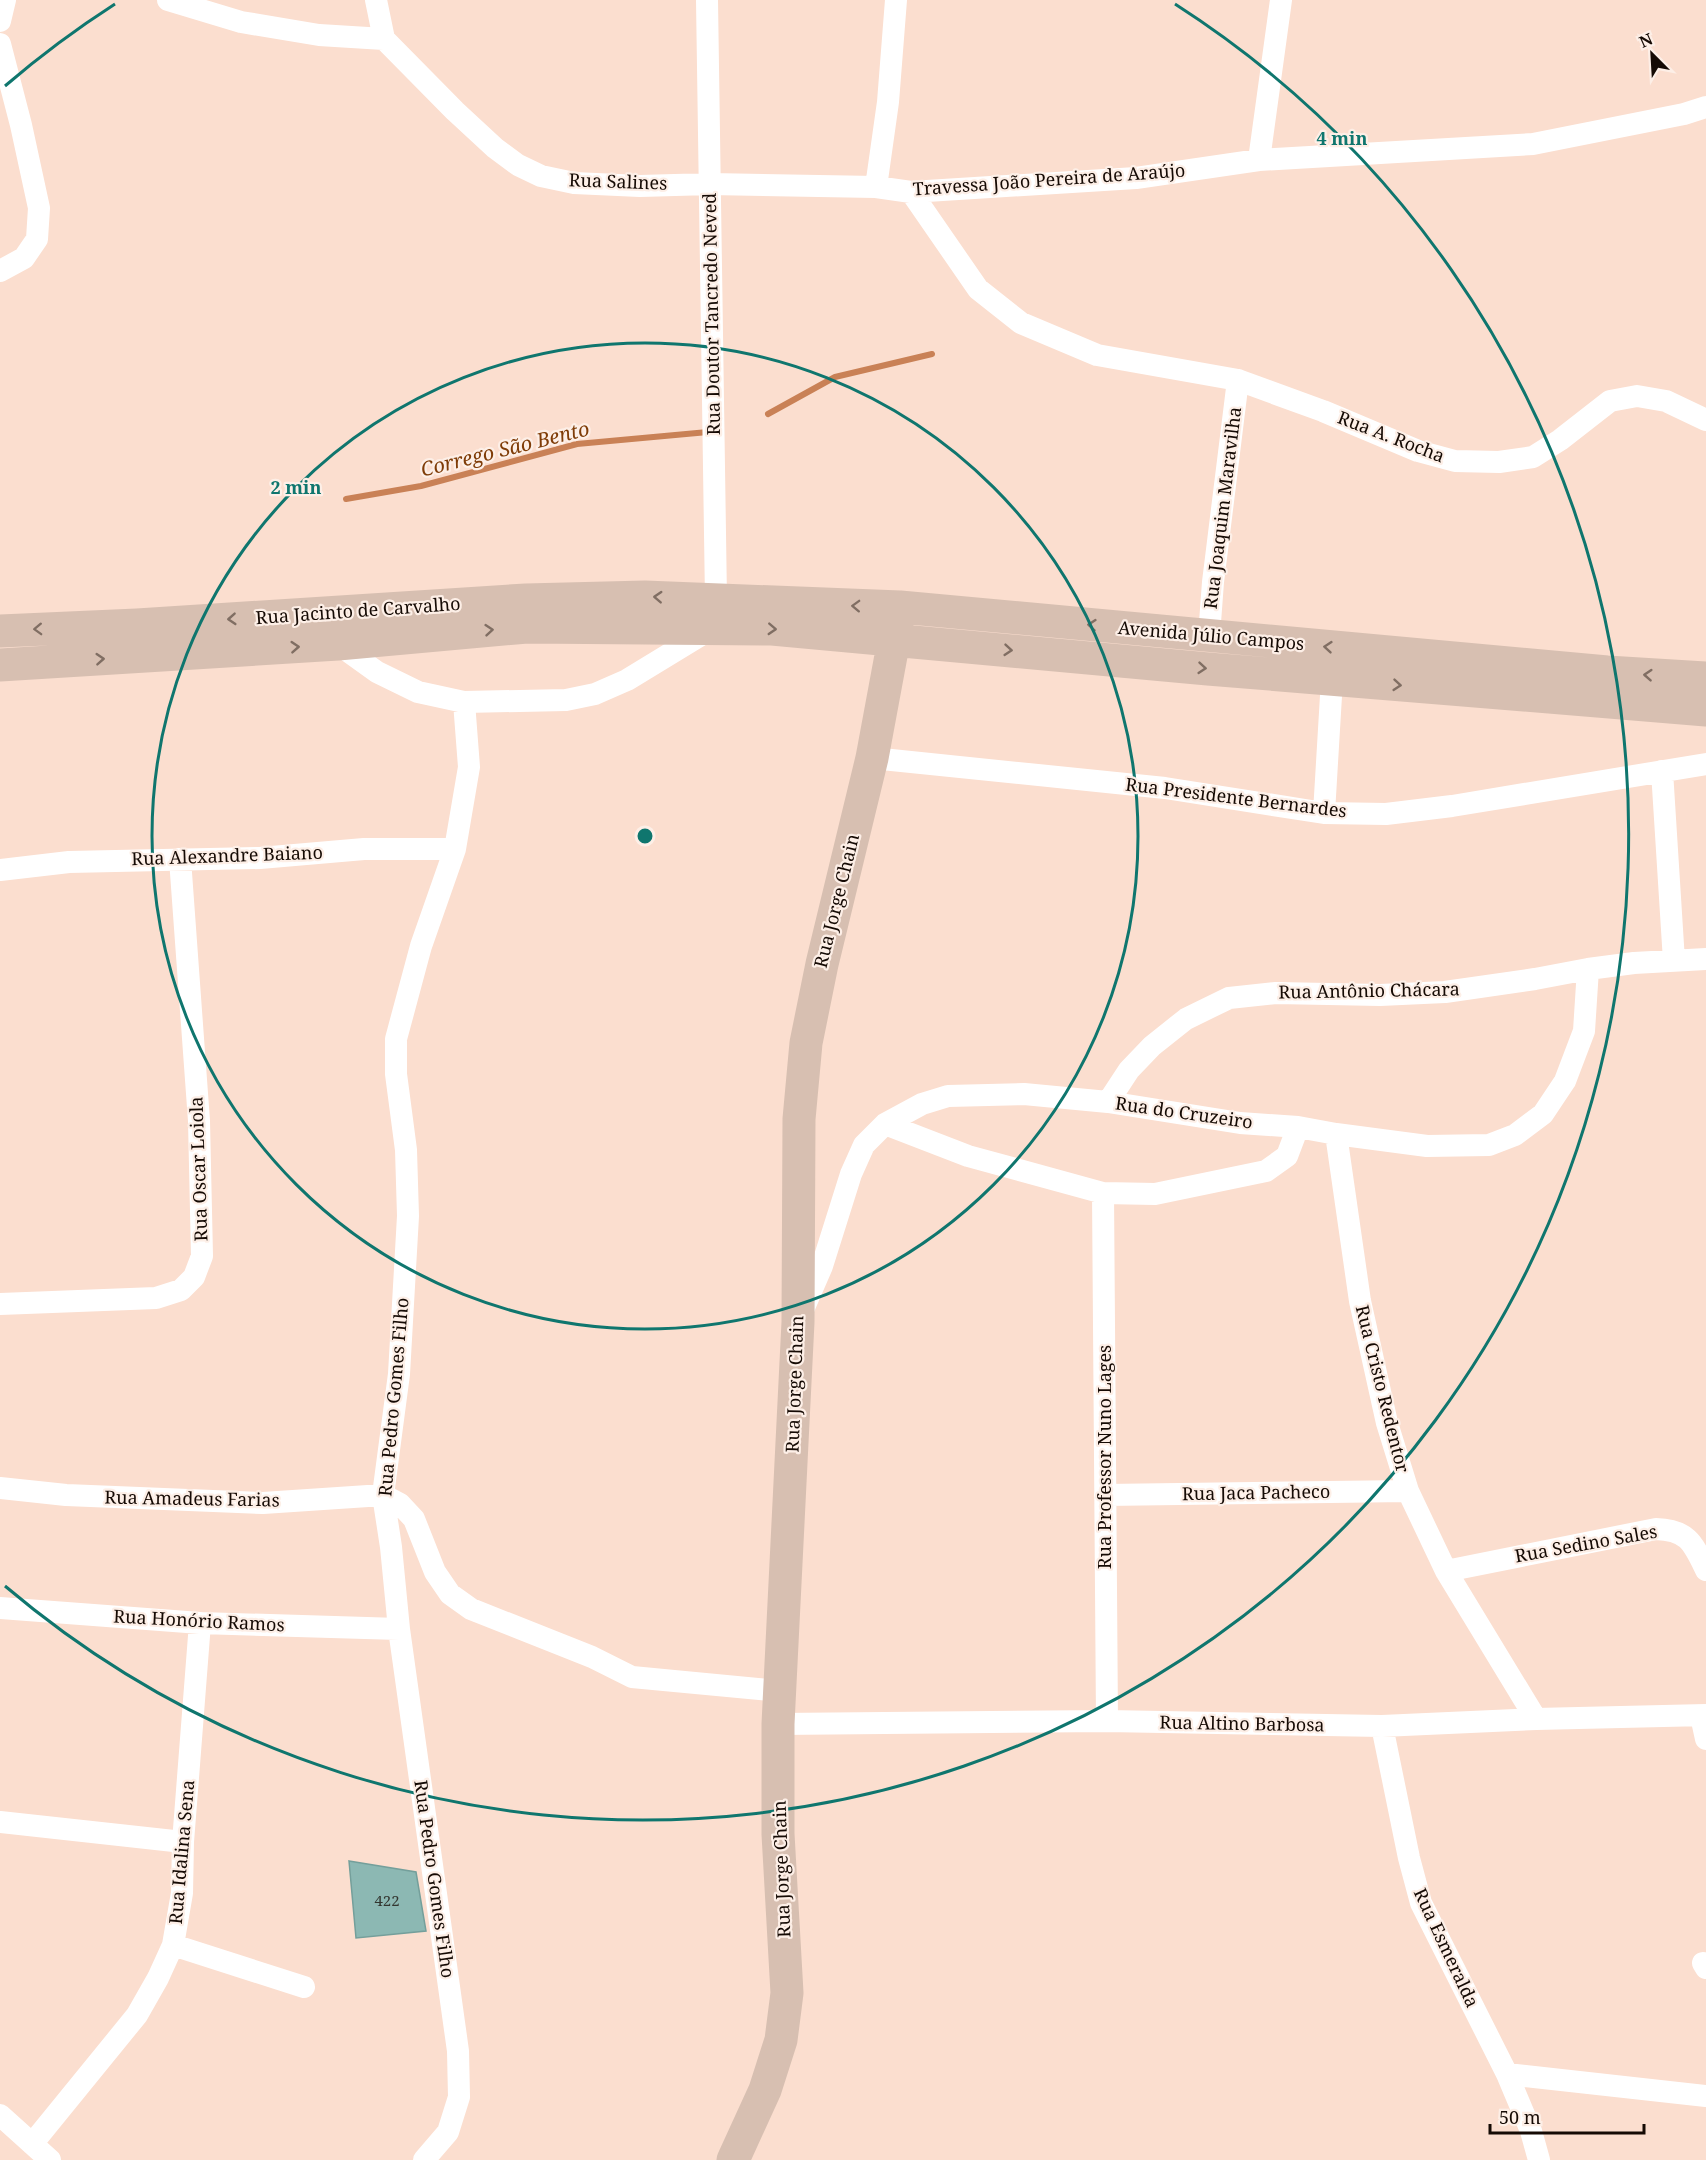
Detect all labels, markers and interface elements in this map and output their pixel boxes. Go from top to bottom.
north arrow [1622,24,1682,84]
text: N [1636,28,1656,53]
text: 4 min [1317,126,1367,150]
street label: Travessa João Pereira de Araújo [912,158,1186,201]
street label: Rua Salines [568,167,668,195]
street label: Rua Doutor Tancredo Neved [697,193,725,436]
street label: Rua Joaquim Maravilha [1198,405,1246,610]
street label: Rua A. Rocha [1335,405,1448,467]
water label: Corrego São Bento [418,415,592,483]
text: 2 min [271,475,321,499]
street label: Rua Jacinto de Carvalho [255,591,461,629]
one-way arrow [653,591,662,604]
one-way arrow [851,600,860,612]
one-way arrow [228,612,237,625]
street label: Avenida Júlio Campos [1117,615,1305,655]
one-way arrow [1087,619,1096,632]
one-way arrow [33,623,42,635]
one-way arrow [768,623,777,636]
one-way arrow [485,624,494,637]
one-way arrow [290,640,299,653]
one-way arrow [1323,641,1332,654]
one-way arrow [1004,643,1013,656]
one-way arrow [96,652,105,665]
one-way arrow [1198,661,1207,674]
one-way arrow [1643,668,1652,681]
one-way arrow [1392,678,1401,691]
street label: Rua Presidente Bernardes [1124,772,1348,822]
centre of rings [635,826,655,846]
street label: Rua Jorge Chain [808,831,864,970]
street label: Rua Alexandre Baiano [131,840,323,870]
street label: Rua Antônio Chácara [1278,976,1460,1004]
street label: Rua do Cruzeiro [1114,1090,1254,1134]
street label: Rua Oscar Loiola [183,1096,213,1242]
street label: Rua Pedro Gomes Filho [372,1296,414,1497]
street label: Rua Cristo Redentor [1351,1303,1416,1476]
street label: Rua Jorge Chain [780,1315,808,1453]
street label: Rua Professor Nuno Lages [1092,1345,1116,1569]
street label: Rua Jaca Pacheco [1182,1479,1330,1505]
street label: Rua Amadeus Farias [104,1484,280,1512]
street label: Rua Sedino Sales [1513,1519,1659,1567]
street label: Rua Honório Ramos [113,1604,285,1636]
street label: Rua Altino Barbosa [1159,1710,1325,1736]
street label: Rua Pedro Gomes Filho [409,1778,461,1979]
street label: Rua Idalina Sena [163,1779,199,1925]
street label: Rua Jorge Chain [767,1800,795,1938]
street label: Rua Esmeralda [1409,1884,1485,2011]
house number: 422 [374,1890,400,1910]
scale bar [1490,2097,1644,2135]
text: 50 m [1499,2105,1541,2129]

